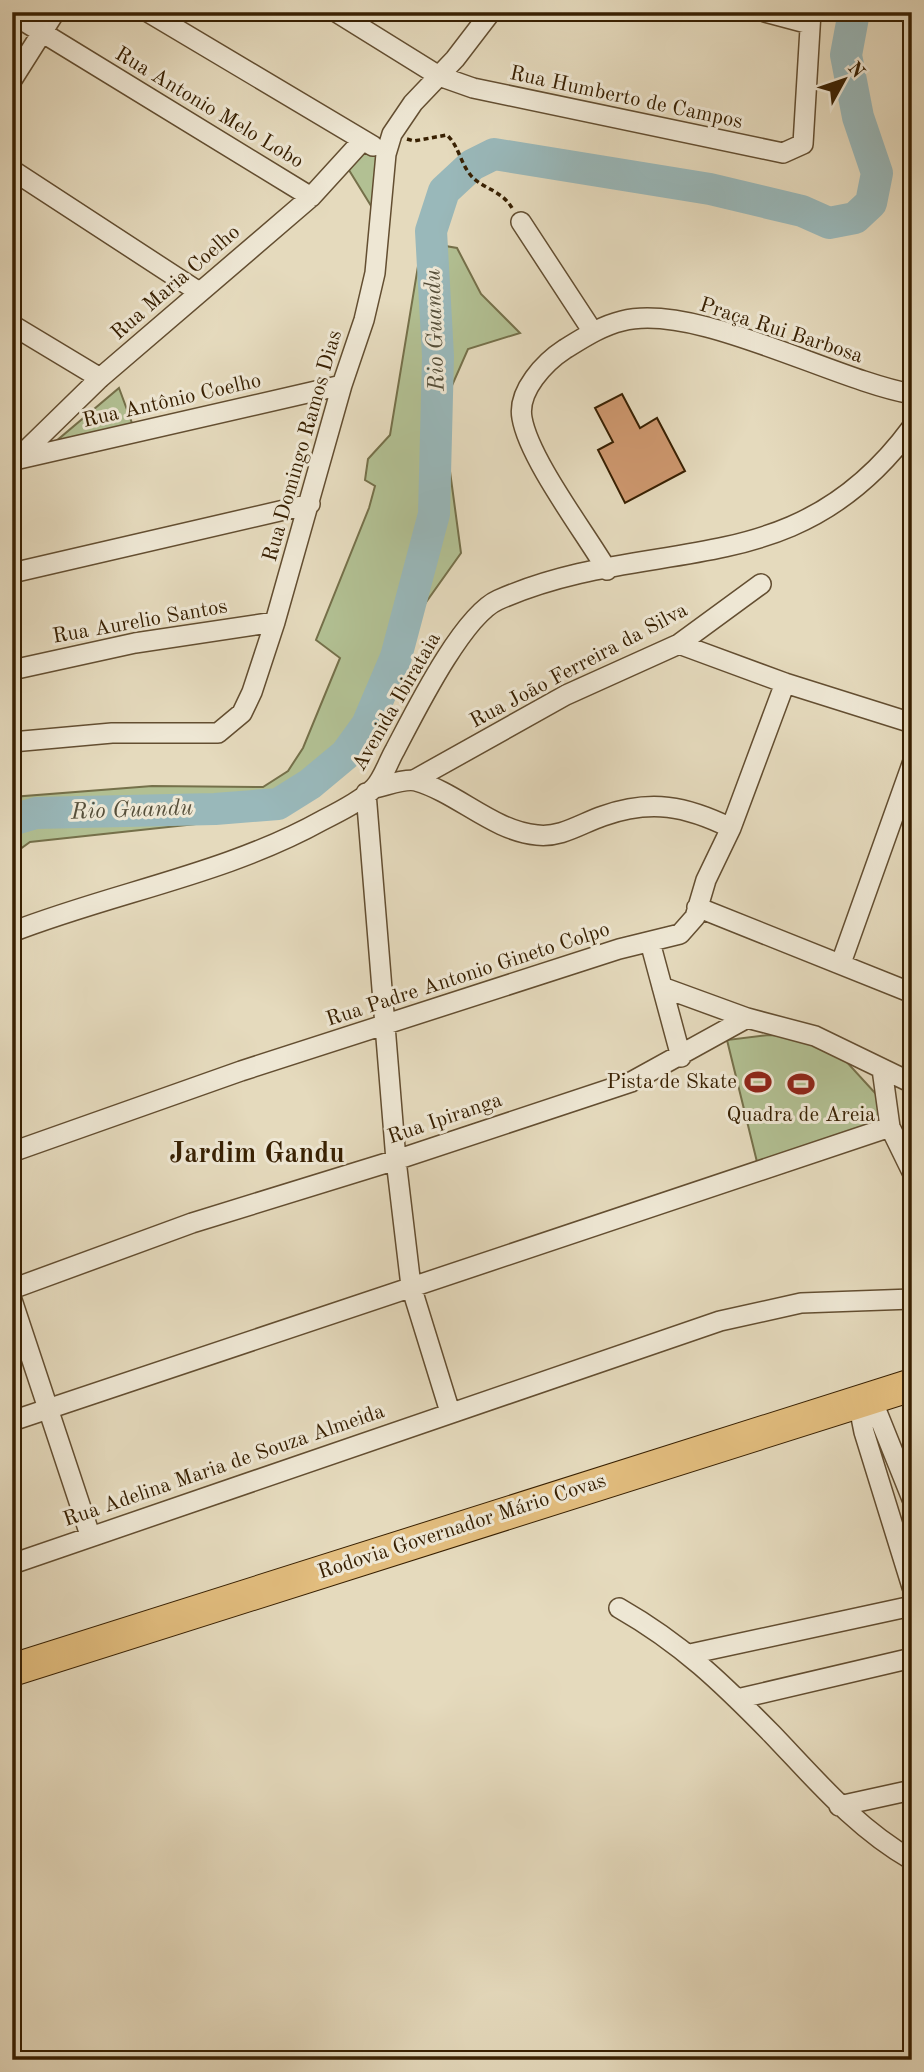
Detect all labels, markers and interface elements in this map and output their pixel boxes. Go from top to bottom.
street label: Rua Antonio Melo Lobo [111,43,307,173]
north arrow [808,46,878,116]
text: N [843,59,867,83]
street label: Rua Humberto de Campos [508,63,744,133]
street label: Rua Maria Coelho [108,222,244,344]
water label: Rio Guandu [421,268,449,393]
street label: Praça Rui Barbosa [697,295,865,367]
street label: Rua Domingo Ramos Dias [260,328,346,564]
street label: Rua Antônio Coelho [81,370,263,432]
street label: Rua Aurelio Santos [51,596,229,648]
street label: Rua João Ferreira da Silva [467,600,691,732]
street label: Avenida Ibirataia [349,629,445,775]
water label: Rio Guandu [69,796,194,824]
street label: Rua Padre Antonio Gineto Colpo [324,919,612,1031]
sports icon: Pista de Skate [743,1067,773,1097]
sports icon: Quadra de Areia [786,1069,816,1099]
place label: Pista de Skate [607,1072,737,1093]
street label: Rua Ipiranga [385,1090,505,1148]
place label: Quadra de Areia [727,1105,875,1126]
district label: Jardim Gandu [169,1141,345,1169]
street label: Rua Adelina Maria de Souza Almeida [61,1401,387,1531]
street label: Rodovia Governador Mário Covas [315,1470,609,1584]

